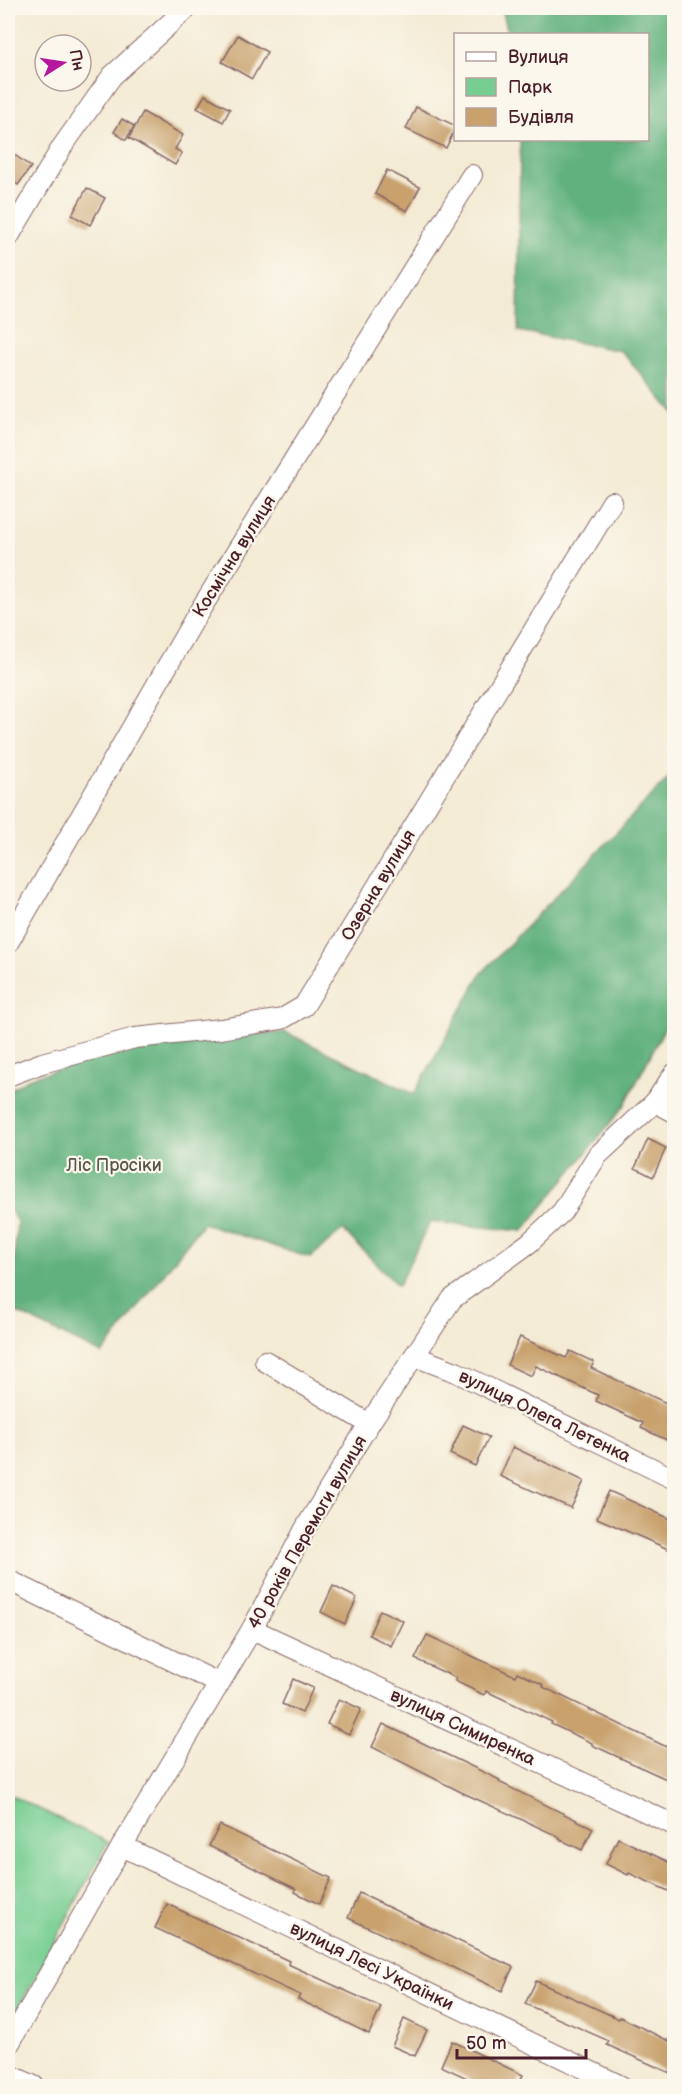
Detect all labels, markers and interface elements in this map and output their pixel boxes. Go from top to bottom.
north arrow [33,33,93,93]
legend [454,33,649,141]
text: Вулиця [508,47,569,68]
text: Пн [65,48,88,73]
text: Парк [508,77,552,98]
text: Будівля [508,107,574,128]
street label: Космічна вулиця [189,491,280,621]
street label: Озерна вулиця [337,826,420,945]
park label: Ліс Просіки [65,1155,162,1176]
street label: вулиця Олега Летенка [455,1366,634,1467]
street label: 40 років Перемоги вулиця [243,1432,371,1633]
street label: вулиця Симиренка [387,1685,539,1770]
street label: вулиця Лесі Українки [287,1918,457,2015]
scale bar [457,2022,586,2060]
text: 50 m [466,2033,507,2054]

